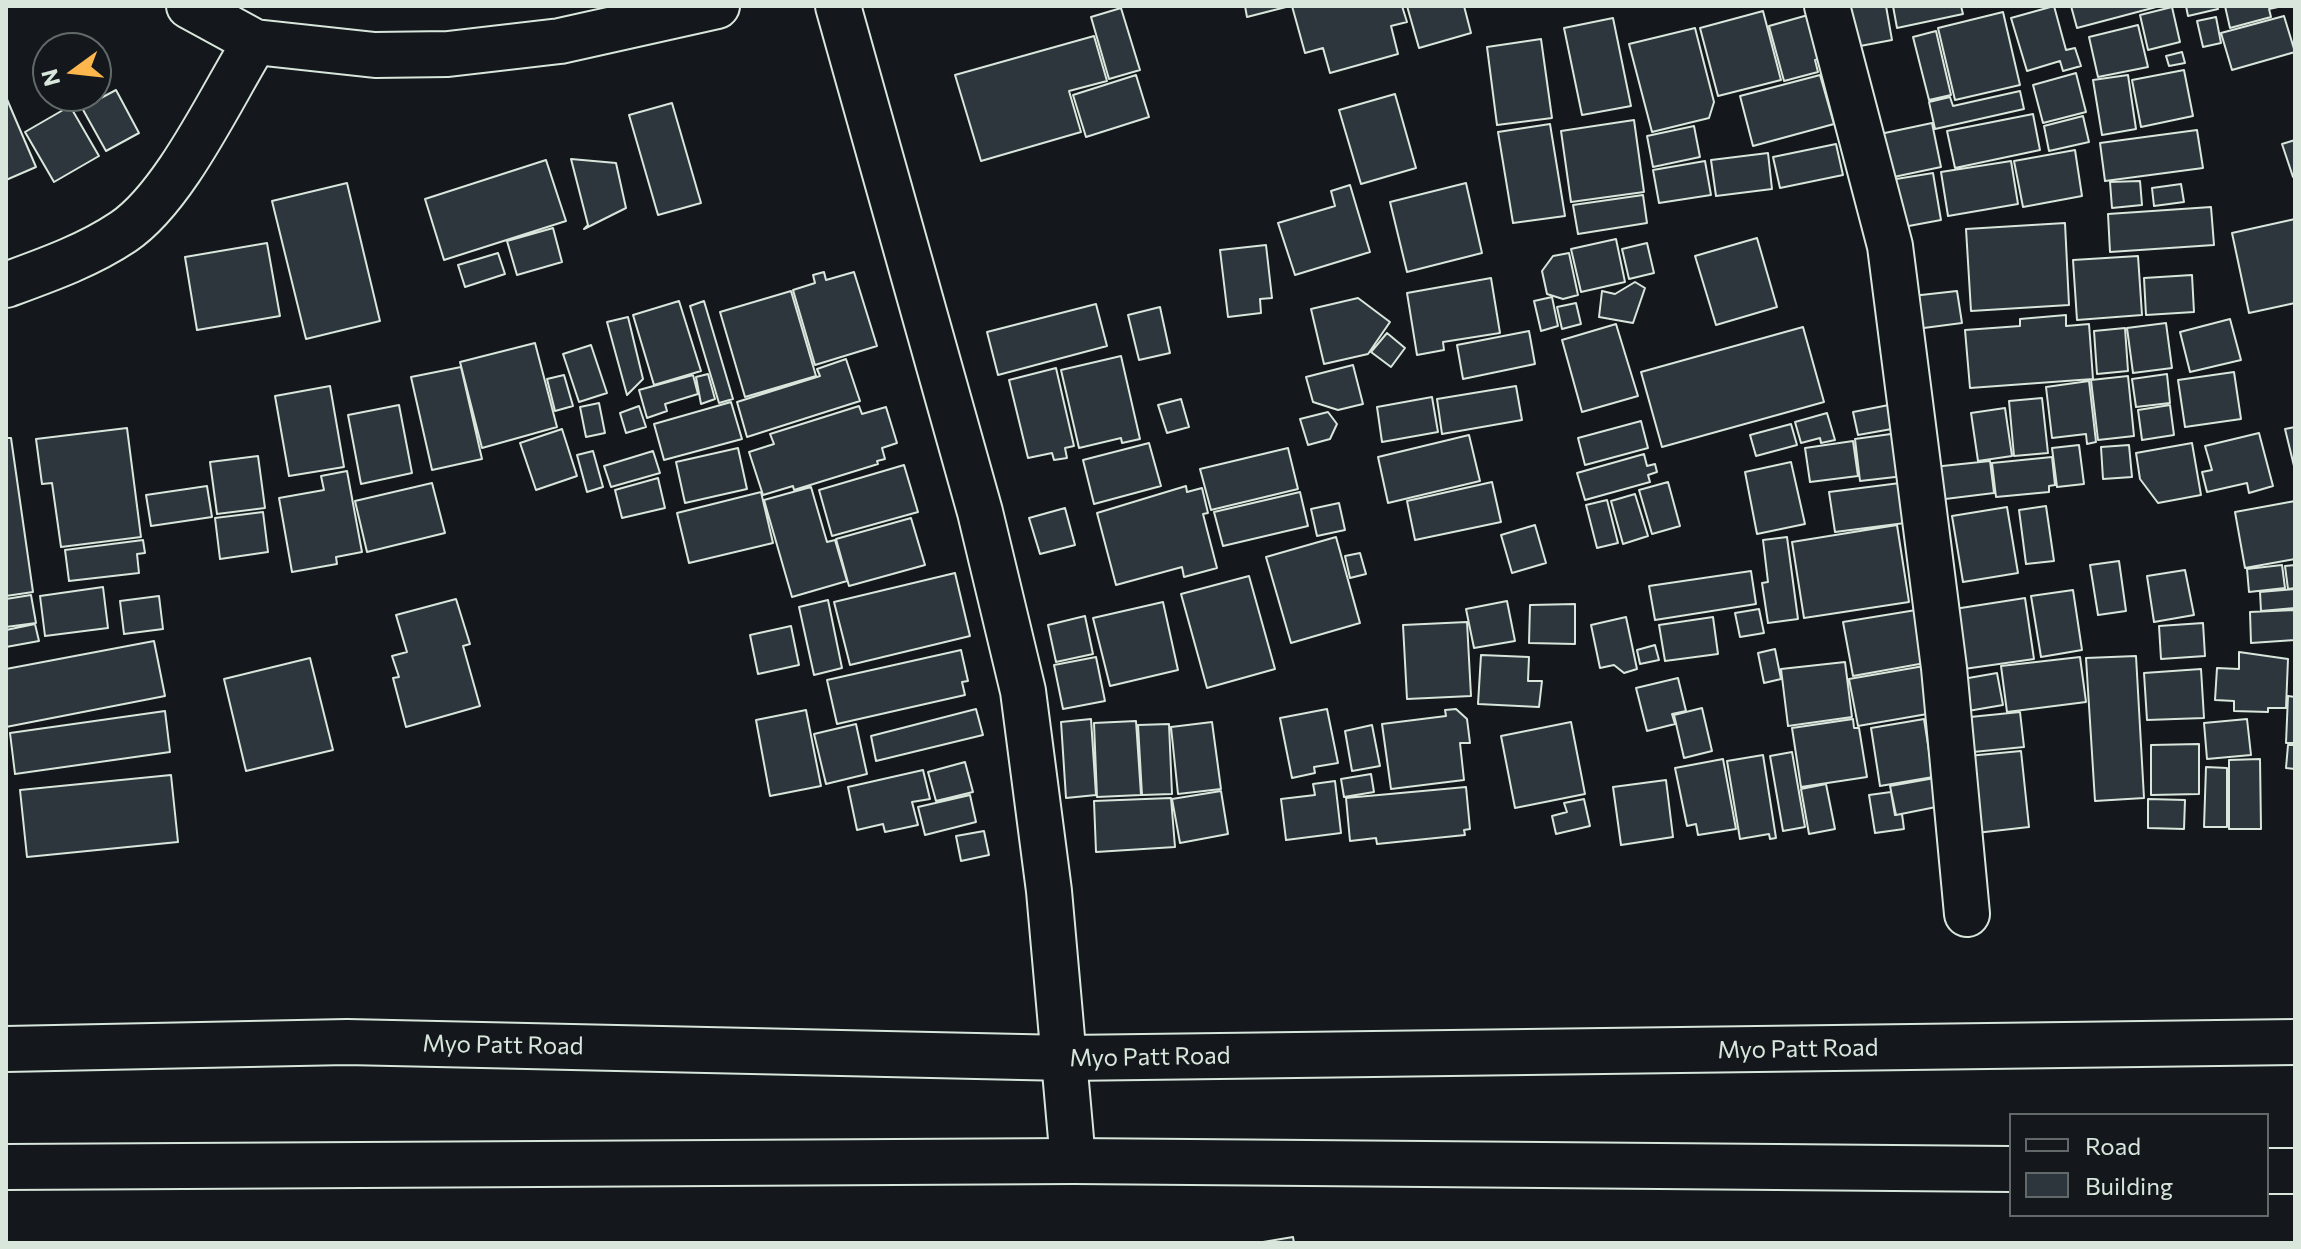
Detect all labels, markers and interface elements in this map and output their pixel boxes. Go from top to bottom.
north arrow [32,32,112,112]
text: N [35,66,65,89]
street label: Myo Patt Road [422,1029,584,1061]
street label: Myo Patt Road [1717,1033,1879,1065]
street label: Myo Patt Road [1069,1041,1231,1073]
legend [2009,1113,2269,1217]
text: Road [2085,1131,2141,1160]
text: Building [2085,1171,2173,1200]

